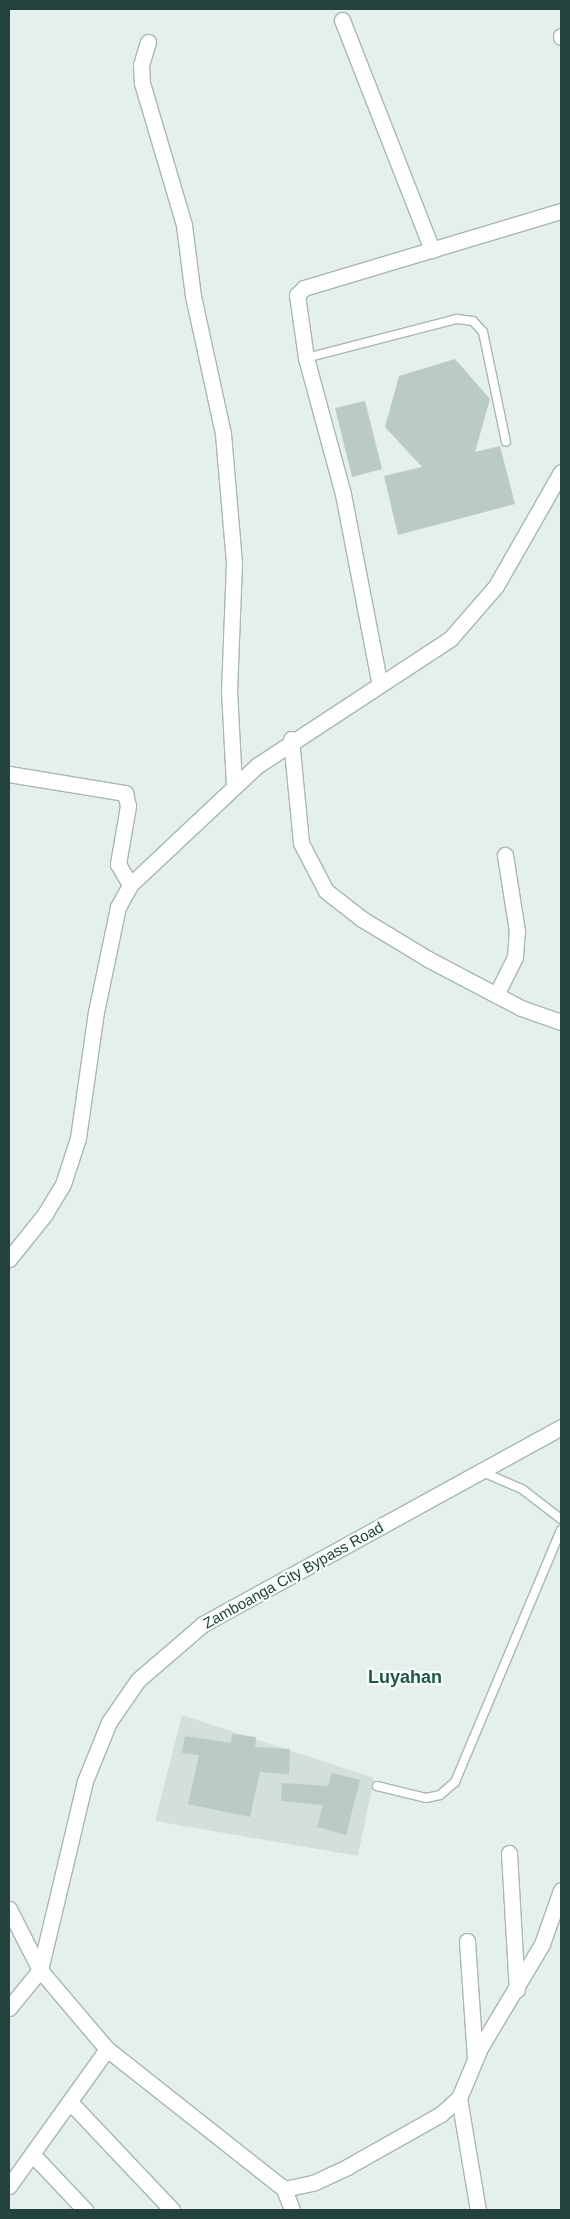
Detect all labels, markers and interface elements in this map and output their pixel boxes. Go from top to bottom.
street label: Zamboanga City Bypass Road [200,1518,386,1632]
district label: Luyahan [368,1666,442,1688]

